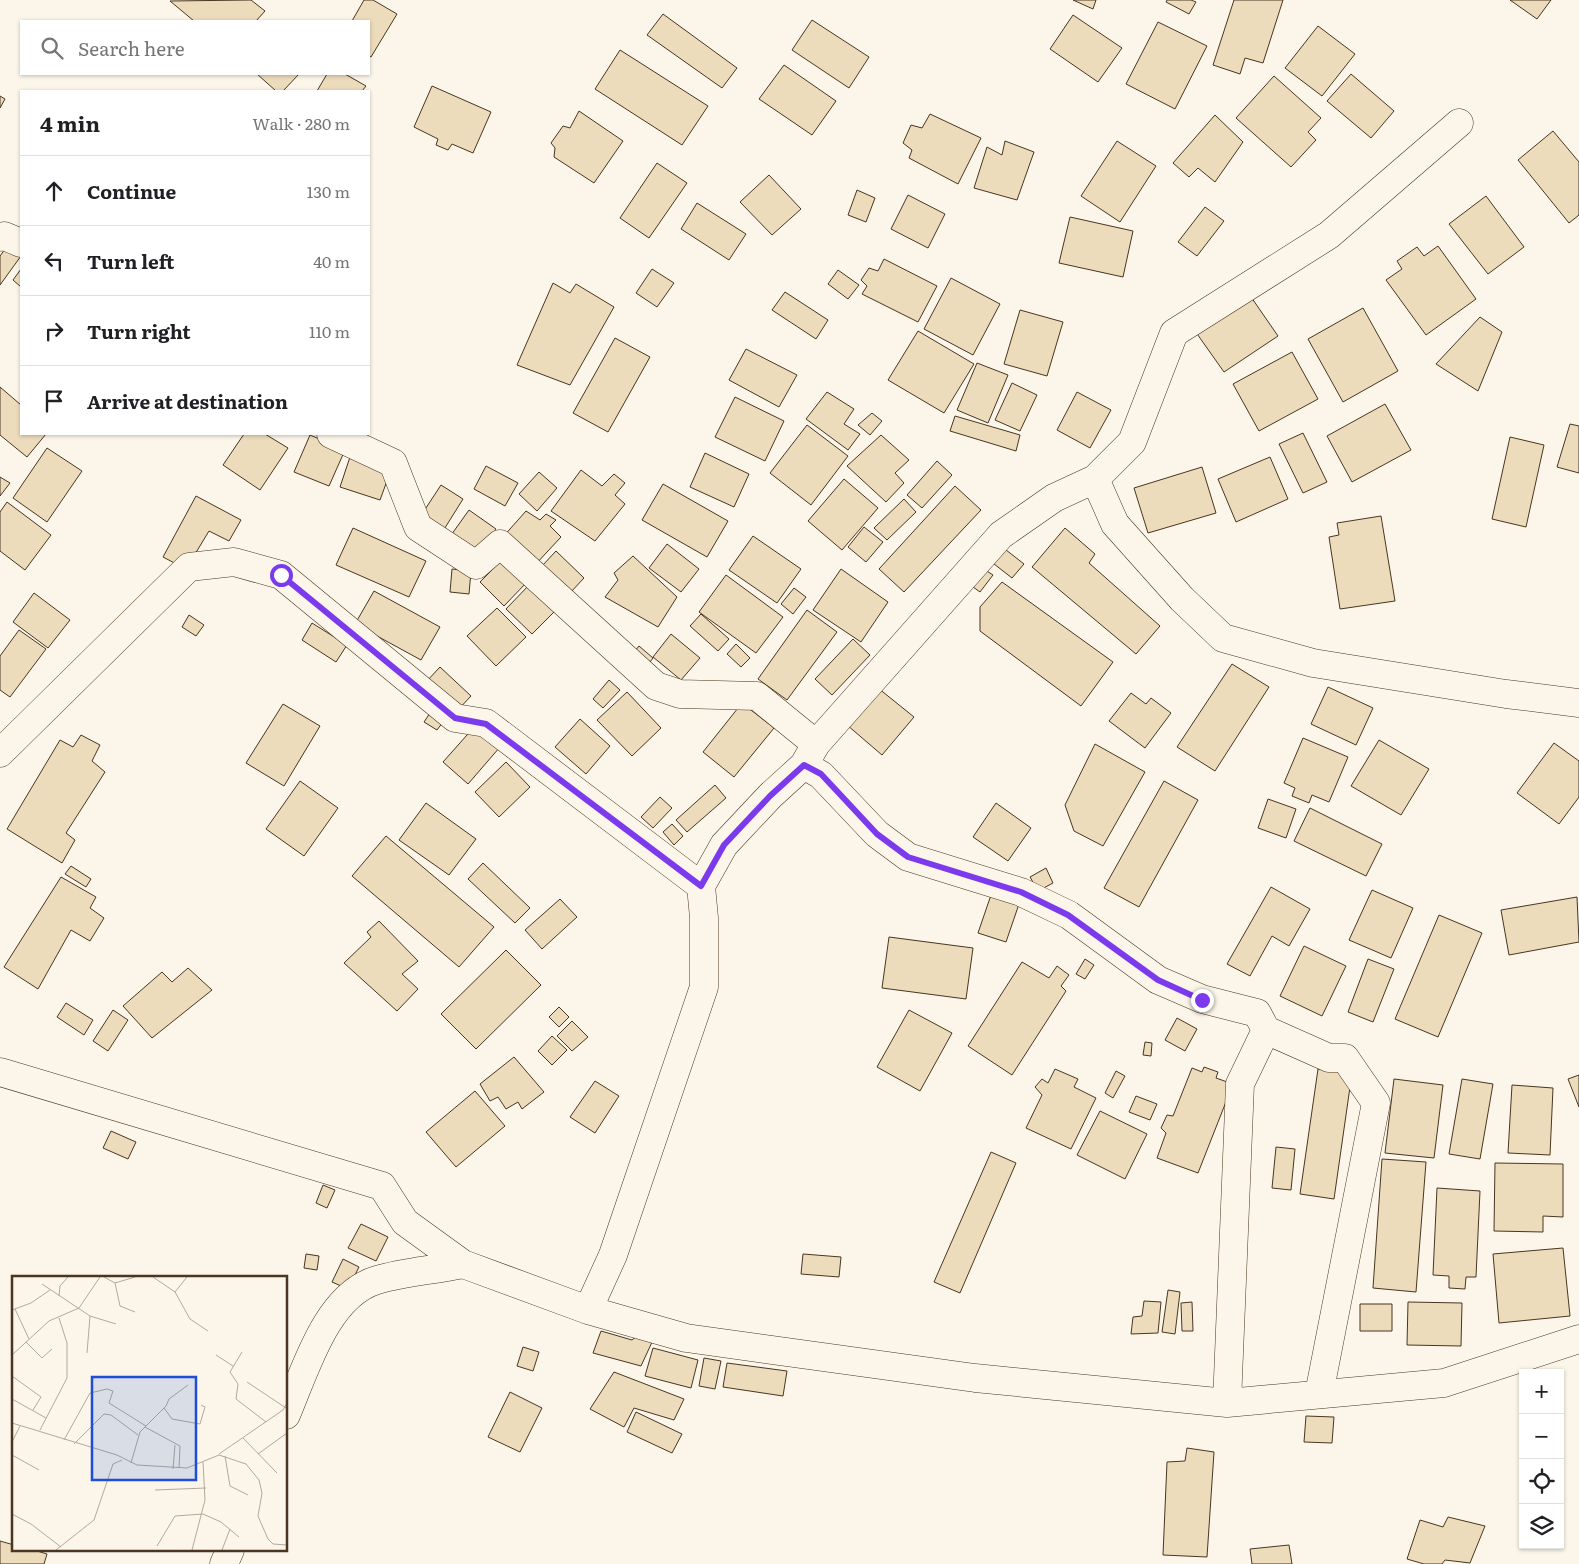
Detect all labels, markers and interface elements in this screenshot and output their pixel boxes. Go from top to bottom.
search box [20,20,370,75]
icon: search [38,34,66,62]
text: Search here [78,34,185,62]
text: 4 min [40,107,100,138]
text: Walk · 280 m [252,111,350,135]
icon: ahead [40,177,68,205]
text: Continue [87,177,176,205]
text: 130 m [307,179,350,203]
icon: left [40,247,68,275]
text: Turn left [87,247,174,275]
text: 40 m [313,249,350,273]
icon: right [40,317,68,345]
text: Turn right [87,317,191,345]
text: 110 m [309,319,350,343]
icon: arrive [40,387,68,415]
text: Arrive at destination [87,387,288,415]
route start [270,564,293,587]
route end [1191,989,1214,1012]
inset map [12,1276,288,1552]
map controls [1519,1369,1564,1549]
button: + [1519,1369,1564,1414]
button: − [1519,1414,1564,1459]
button: locate [1519,1459,1564,1504]
button: layers [1519,1504,1564,1549]

